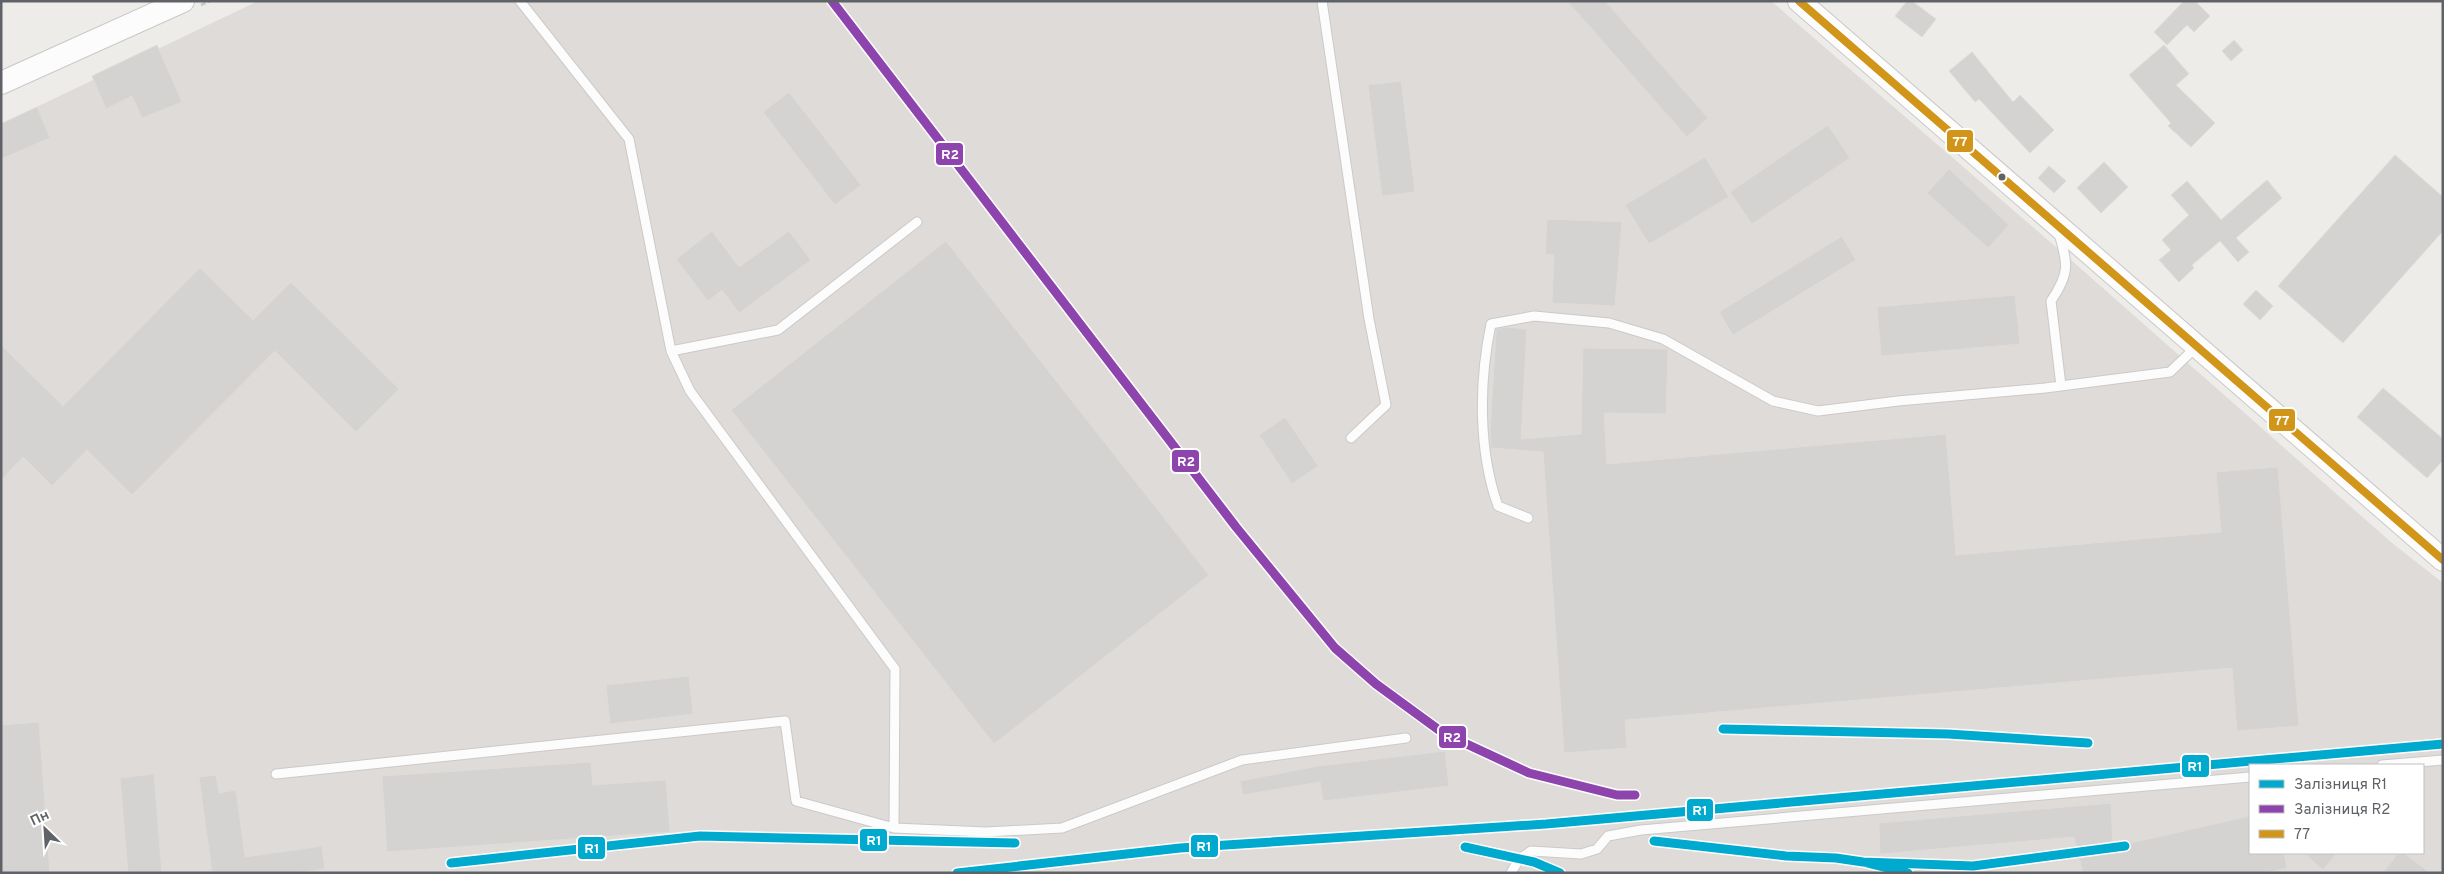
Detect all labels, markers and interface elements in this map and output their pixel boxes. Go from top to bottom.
line badge: 77 [1946,129,1974,153]
text: 77 [1953,134,1968,151]
line badge: R2 [935,142,964,166]
text: R2 [941,147,959,164]
unlabelled marker [1997,172,2007,182]
line badge: 77 [2268,408,2296,432]
text: 77 [2275,413,2290,430]
line badge: R2 [1171,449,1200,473]
text: R2 [1177,454,1195,471]
line badge: R2 [1438,725,1467,749]
text: R2 [1443,730,1461,747]
line badge: R1 [2181,754,2210,778]
text: R1 [2187,759,2203,776]
legend [2249,764,2424,854]
text: Залізниця R1 [2294,776,2387,795]
line badge: R1 [1686,798,1714,822]
text: Залізниця R2 [2294,801,2390,820]
text: R1 [1692,803,1708,820]
north arrow [20,804,70,854]
text: Пн [28,807,52,830]
text: 77 [2294,826,2310,845]
line badge: R1 [859,828,888,852]
text: R1 [866,833,882,850]
line badge: R1 [1190,834,1219,858]
line badge: R1 [577,836,606,860]
text: R1 [1196,839,1212,856]
text: R1 [584,841,600,858]

